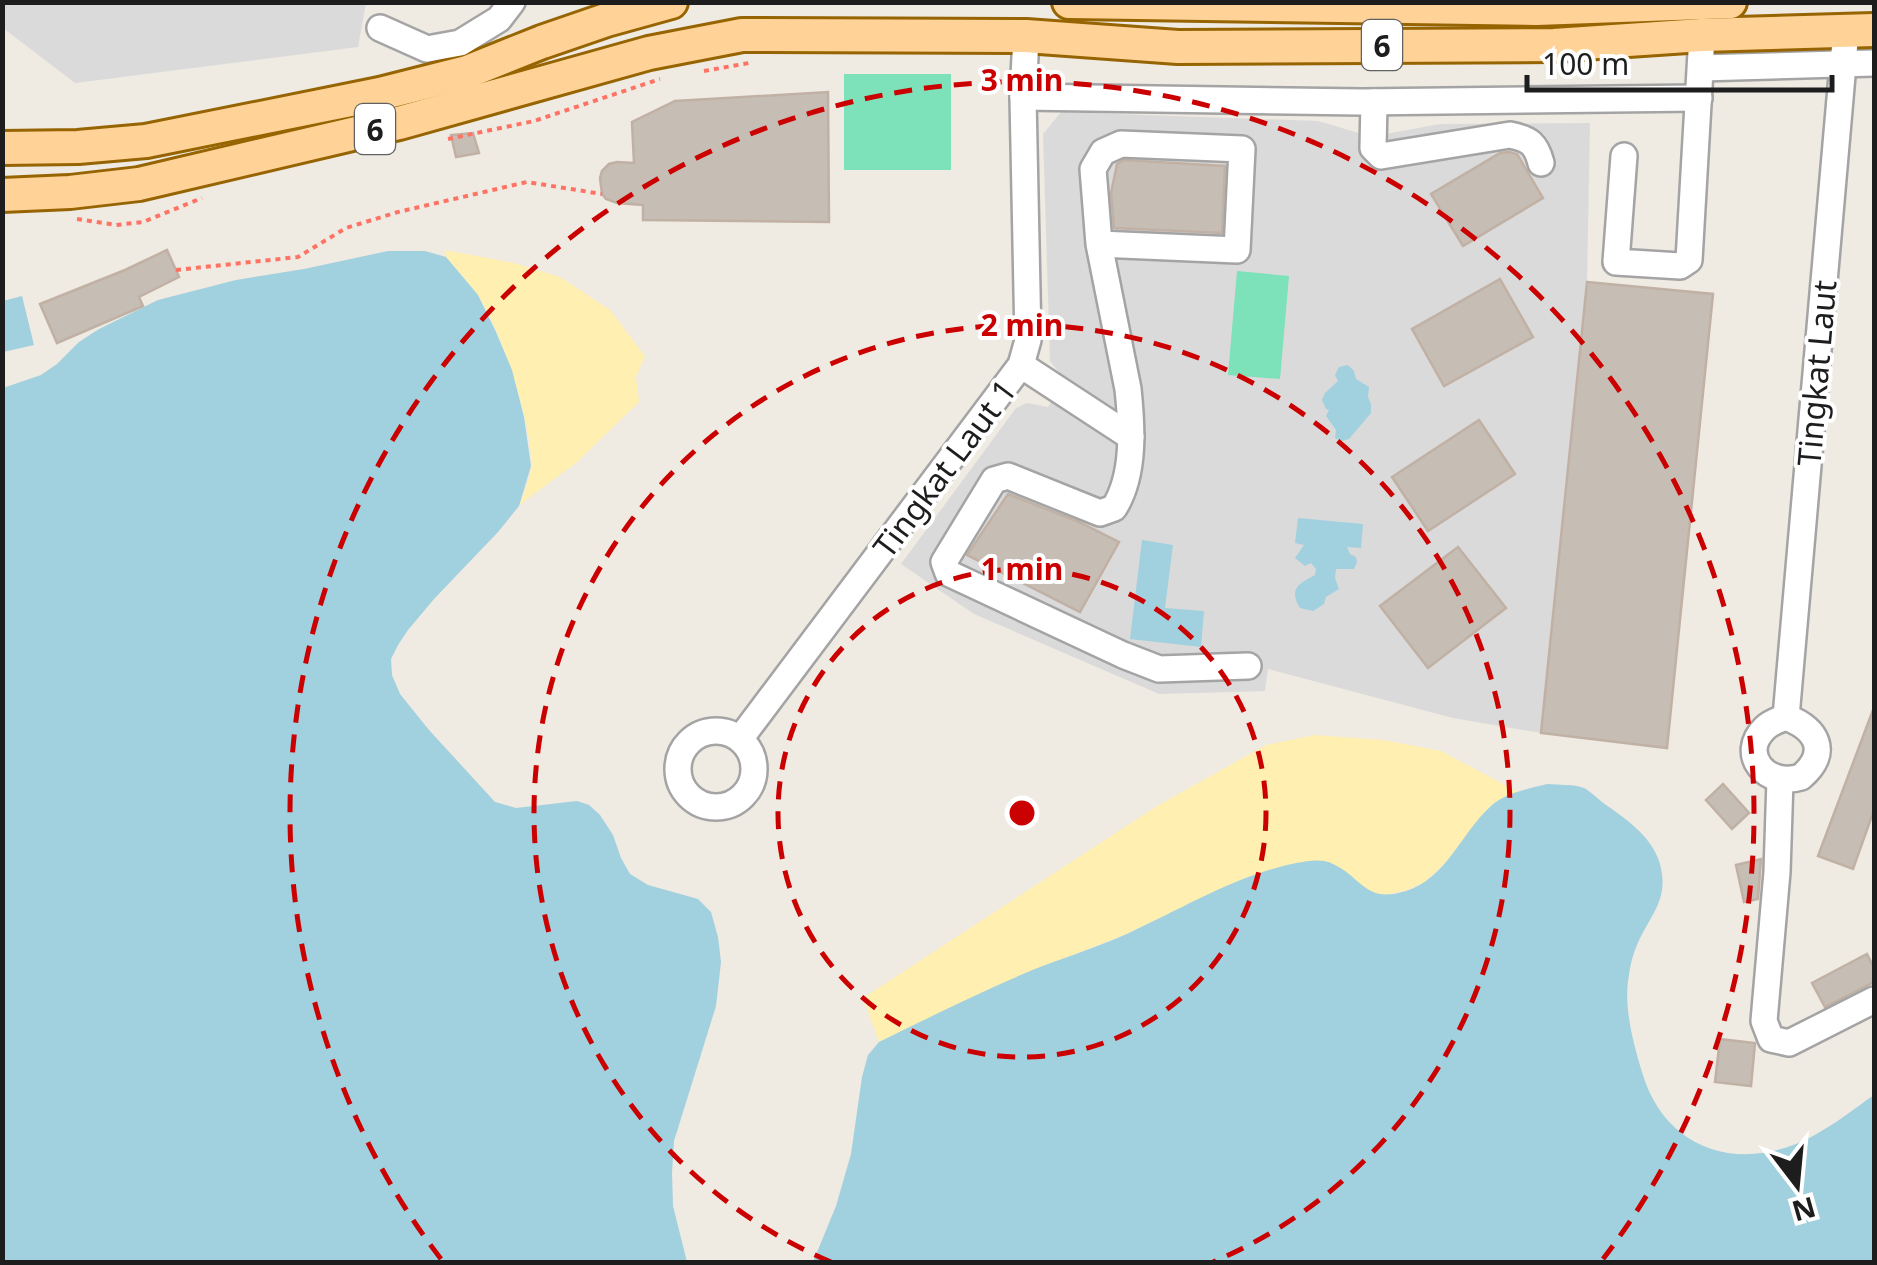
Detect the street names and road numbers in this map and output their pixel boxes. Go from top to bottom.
road number: 6 [1362,20,1402,70]
road number: 6 [355,104,395,154]
street label: Tingkat Laut [1786,278,1846,468]
street label: Tingkat Laut 1 [863,370,1025,566]

